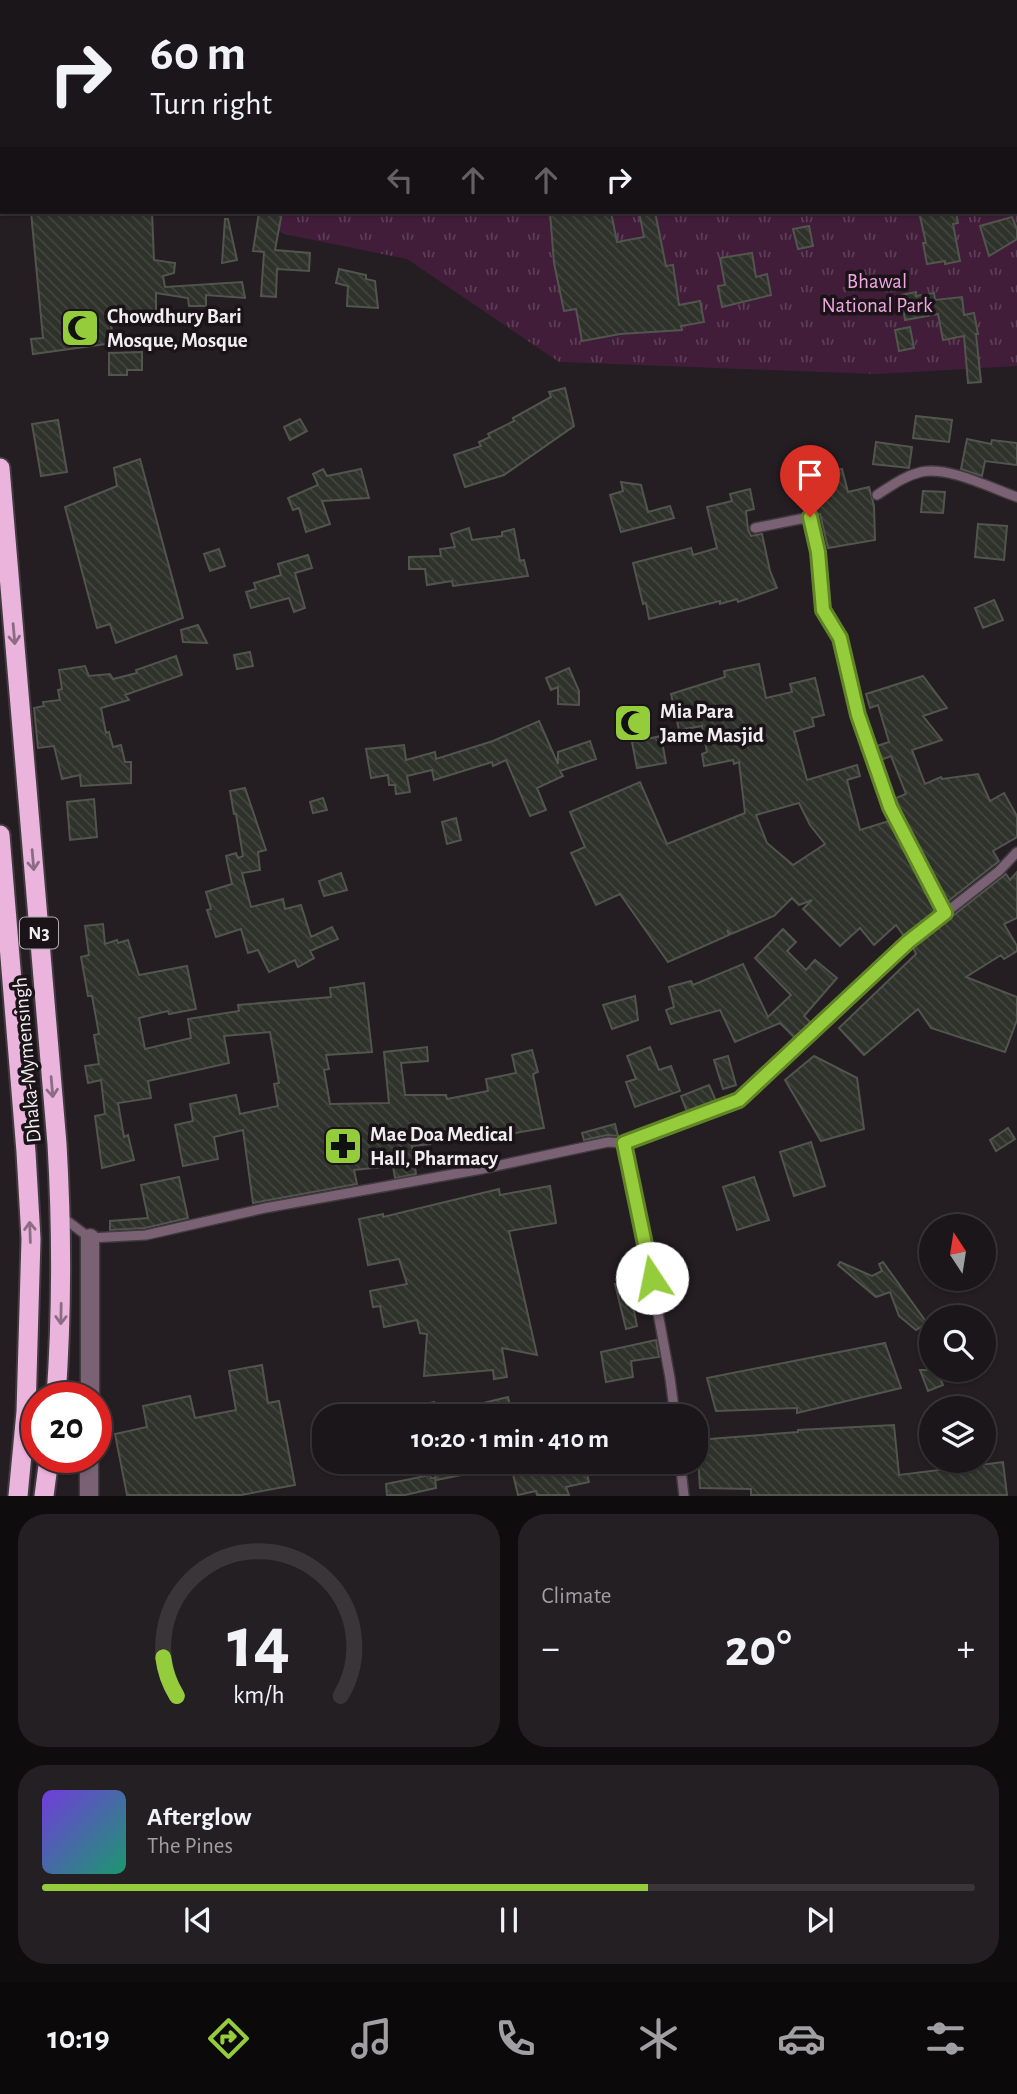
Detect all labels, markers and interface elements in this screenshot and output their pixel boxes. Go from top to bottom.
icon: right [35,28,126,119]
text: 60 m [150,30,246,79]
text: Turn right [150,88,272,120]
icon: left [381,161,419,199]
icon: ahead [454,161,492,199]
icon: ahead [527,161,565,199]
icon: right [600,161,638,199]
park label: Bhawal National Park [822,271,933,316]
place label: Chowdhury Bari Mosque, Mosque [107,306,248,351]
mosque icon: Chowdhury Bari Mosque, Mosque [59,307,101,349]
pin [780,445,840,517]
icon: arrive [791,456,829,494]
one-way arrow [8,622,21,644]
place label: Mia Para Jame Masjid [660,701,764,746]
mosque icon: Mia Para Jame Masjid [612,702,654,744]
one-way arrow [27,849,40,871]
road number: N3 [20,917,58,948]
street label: Dhaka-Mymensingh [9,976,45,1144]
one-way arrow [46,1075,59,1098]
place label: Mae Doa Medical Hall, Pharmacy [370,1124,513,1169]
pharmacy icon: Mae Doa Medical Hall, Pharmacy [322,1125,364,1167]
north arrow [919,1214,996,1292]
map controls [919,1214,996,1473]
one-way arrow [24,1220,37,1243]
position arrow [615,1241,689,1315]
one-way arrow [54,1302,67,1325]
button: search [919,1305,996,1382]
speed limit sign: 20 [21,1382,112,1473]
button: layers [919,1396,996,1473]
text: 10:20 · 1 min · 410 m [411,1426,609,1452]
text: Climate [542,1585,611,1608]
text: 14 [227,1609,290,1682]
text: 20° [725,1623,792,1675]
text: − [542,1630,560,1668]
text: + [957,1630,975,1668]
text: km/h [233,1683,285,1708]
text: Afterglow [147,1804,251,1830]
text: The Pines [147,1835,233,1858]
icon: previous [179,1901,217,1939]
icon: pause [490,1901,528,1939]
icon: next [801,1901,839,1939]
icon: directions [204,2014,253,2063]
icon: music [347,2014,396,2063]
icon: phone [491,2014,540,2063]
icon: climate [634,2014,683,2063]
icon: car [777,2014,826,2063]
icon: filters [921,2014,970,2063]
text: 10:19 [47,2022,110,2054]

